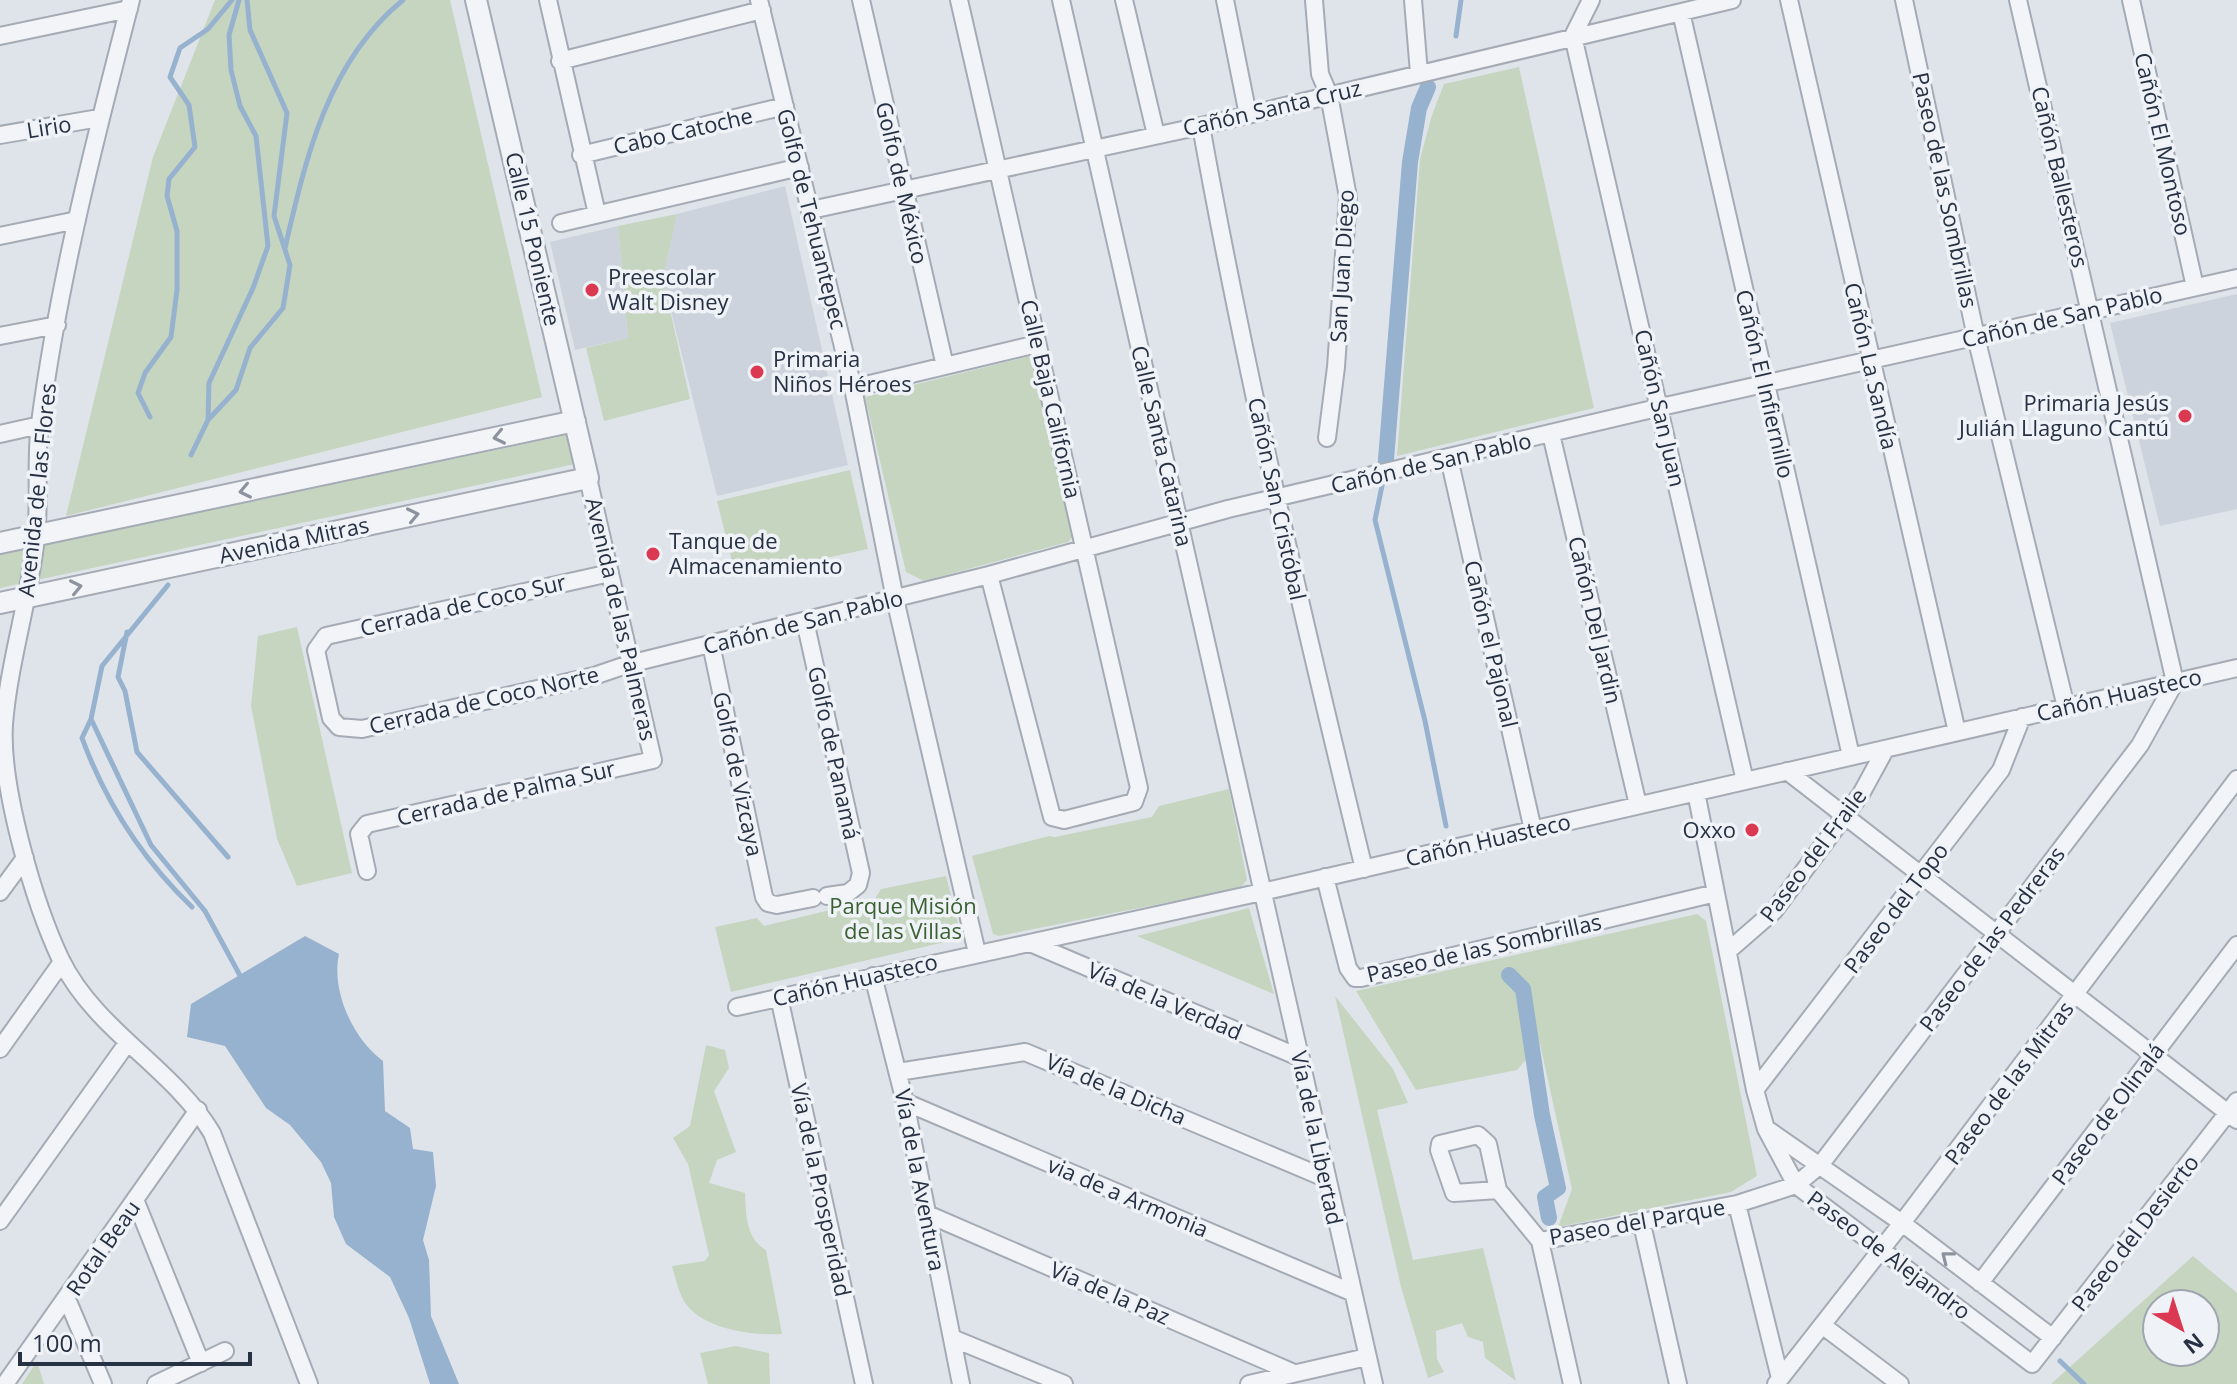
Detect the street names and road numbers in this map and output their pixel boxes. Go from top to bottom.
street label: Cañón El Montoso [2128,49,2200,238]
street label: Paseo de las Sombrillas [1906,69,1986,310]
street label: Cañón Santa Cruz [1180,72,1364,142]
street label: Cañón Ballesteros [2026,83,2096,270]
street label: Cabo Catoche [610,99,755,161]
street label: Golfo de México [870,99,936,267]
street label: Golfo de Tehuantepec [771,105,855,332]
street label: Lirio [24,108,73,144]
street label: Calle 15 Poniente [499,149,569,329]
street label: San Juan Diego [1322,189,1360,343]
street label: Cañón de San Pablo [1959,278,2165,354]
street label: Cañón La Sandía [1838,279,1906,452]
street label: Cañón El Infiernillo [1730,286,1802,481]
street label: Calle Baja California [1014,296,1089,501]
street label: Cañón San Juan [1628,326,1694,489]
street label: Calle Santa Catarina [1125,342,1201,549]
street label: Avenida de las Flores [10,381,62,598]
street label: Cañón San Cristóbal [1242,395,1314,603]
street label: Cañón de San Pablo [1328,424,1534,500]
street label: Avenida de las Palmeras [579,494,665,743]
street label: Avenida Mitras [216,508,372,570]
street label: Cañón Del Jardin [1562,533,1630,707]
street label: Cañón el Pajonal [1458,557,1526,731]
street label: Cerrada de Coco Sur [357,566,569,642]
street label: Cañón de San Pablo [700,582,906,660]
street label: Cerrada de Coco Norte [366,658,602,740]
street label: Cañón Huasteco [2033,660,2204,728]
street label: Golfo de Panamá [802,663,868,842]
street label: Golfo de Vizcaya [707,689,771,859]
street label: Cerrada de Palma Sur [394,752,618,832]
street label: Paseo del Fraile [1752,781,1872,927]
street label: Cañón Huasteco [1402,805,1573,873]
street label: Paseo del Topo [1836,836,1954,979]
street label: Paseo de las Pedreras [1912,840,2071,1037]
street label: Paseo de las Sombrillas [1363,905,1604,989]
street label: Cañón Huasteco [769,945,940,1013]
street label: Vía de la Verdad [1083,954,1247,1046]
street label: Paseo de las Mitras [1937,994,2080,1170]
street label: Paseo de Olinalá [2044,1036,2170,1191]
street label: Vía de la Dicha [1042,1045,1191,1131]
street label: Vía de la Libertad [1285,1048,1351,1227]
street label: Vía de la Prosperidad [785,1081,859,1299]
street label: Vía de la Aventura [889,1086,953,1273]
street label: Paseo del Desierto [2064,1148,2205,1317]
street label: via de a Armonia [1043,1149,1213,1243]
street label: Paseo de Alejandro [1802,1183,1978,1326]
street label: Paseo del Parque [1547,1191,1727,1251]
street label: Rotal Beau [58,1194,146,1301]
street label: Vía de la Paz [1046,1253,1175,1331]

